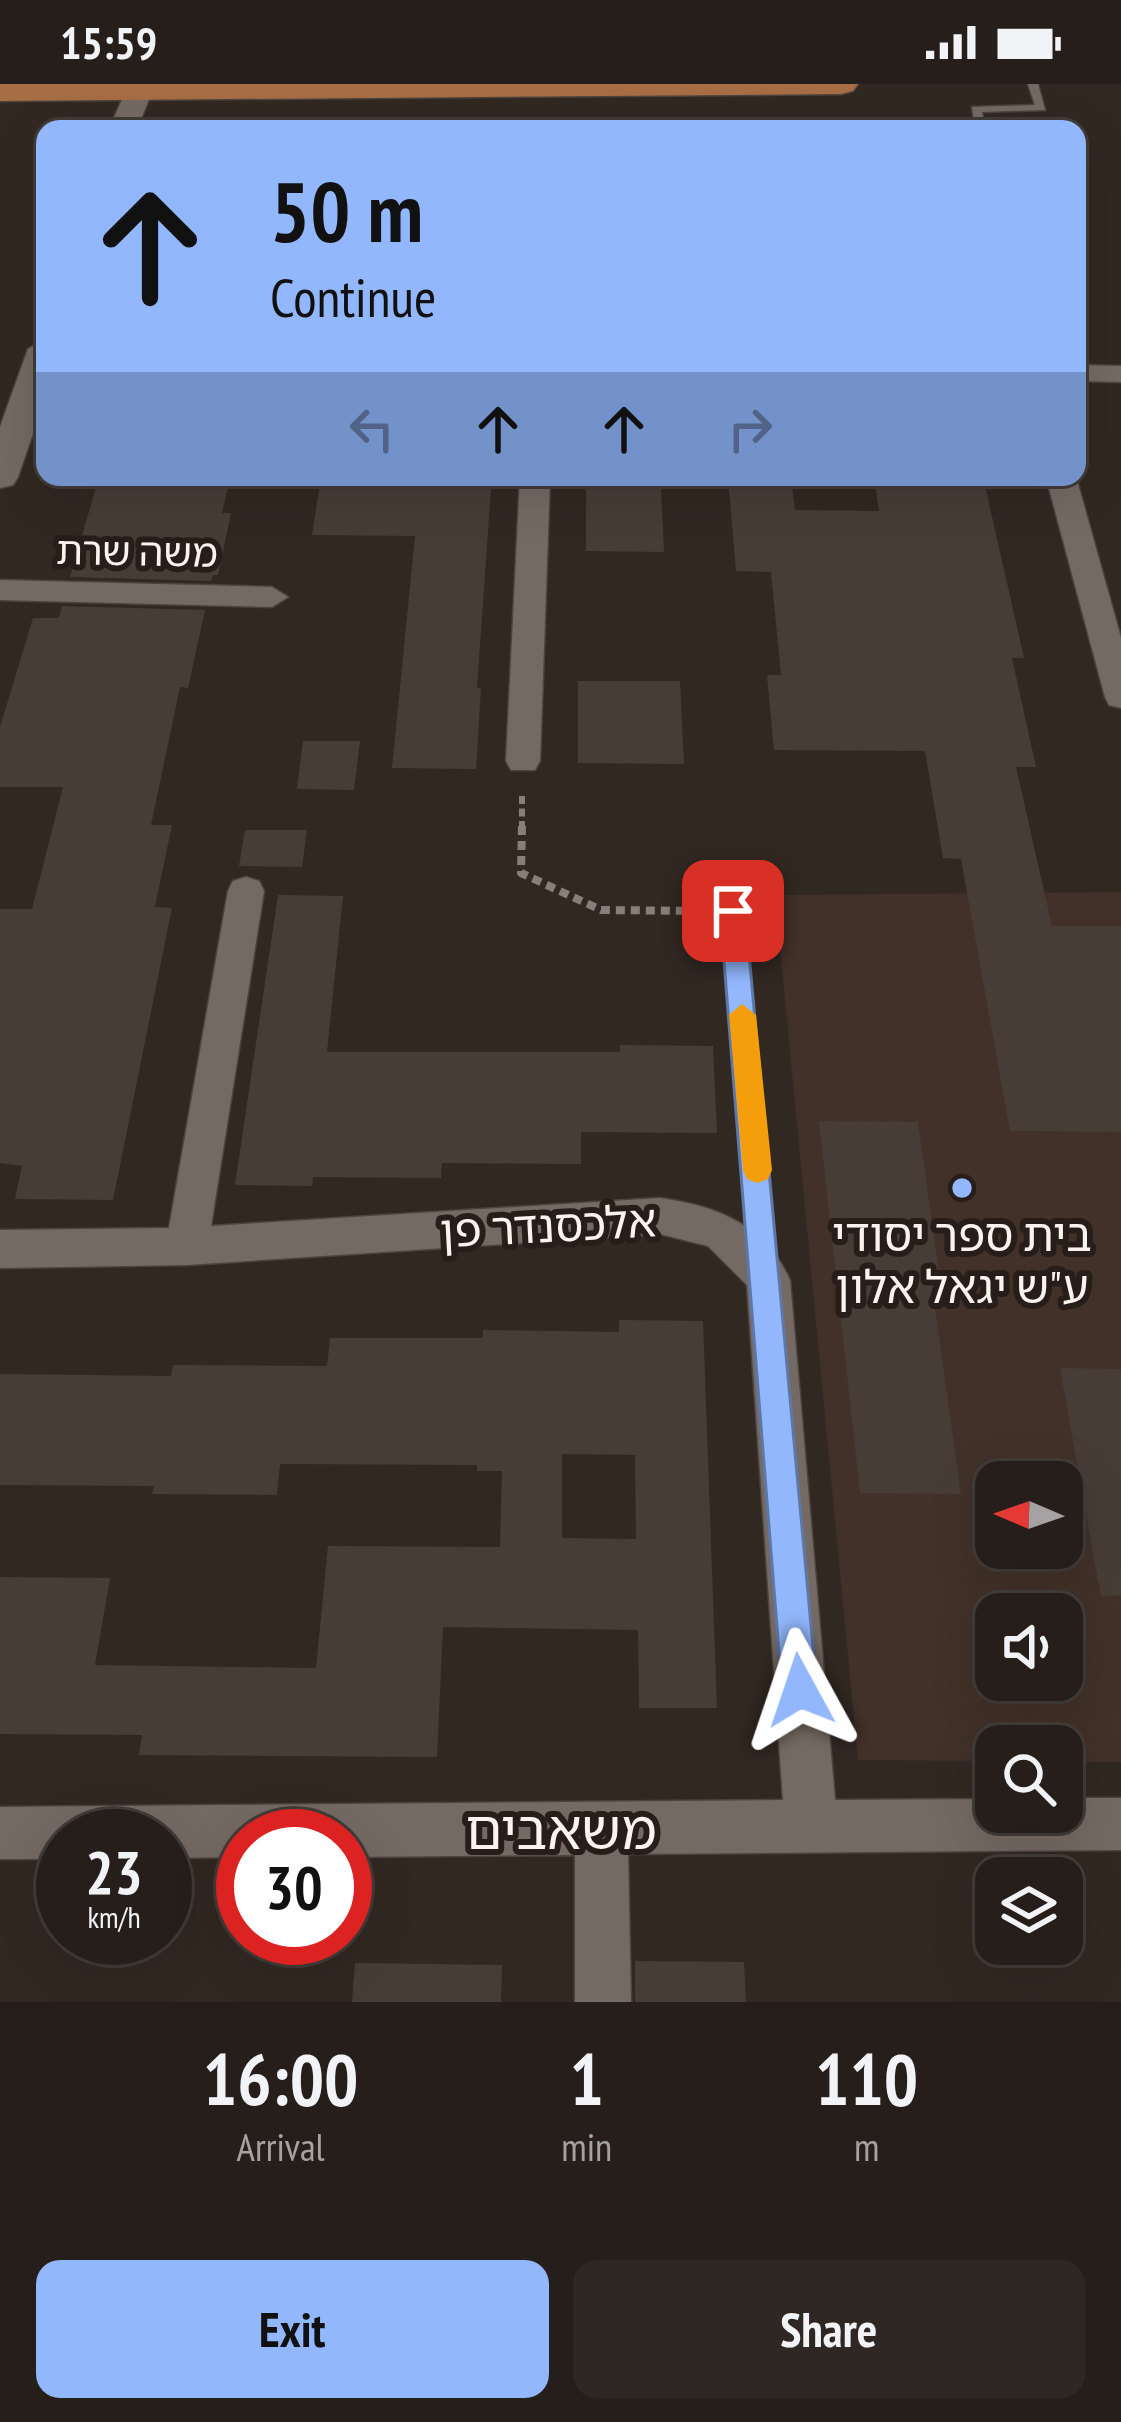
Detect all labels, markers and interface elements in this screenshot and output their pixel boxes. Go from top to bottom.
text: 15:59 [60,13,157,71]
text: 50 m [270,156,423,265]
icon: ahead [72,168,228,324]
text: Continue [270,262,436,332]
icon: left [339,396,405,462]
icon: ahead [465,396,531,462]
icon: ahead [591,396,657,462]
icon: right [717,396,783,462]
street label: משה שרת [56,524,218,578]
pin [682,860,784,962]
icon: arrive [700,878,766,944]
marker: בית ספר יסודי ע"ש יגאל אלון [949,1175,975,1201]
street label: אלכסנדר פן [438,1190,658,1260]
place label: בית ספר יסודי ע"ש יגאל אלון [832,1205,1092,1315]
north arrow [975,1461,1083,1569]
map controls [975,1461,1083,1965]
button: sound [975,1593,1083,1701]
position arrow [737,1627,863,1753]
button: search [975,1725,1083,1833]
street label: משאבים [465,1794,657,1864]
speed limit sign: 30 [216,1809,372,1965]
text: 23 [85,1833,143,1911]
button: layers [975,1857,1083,1965]
text: km/h [87,1897,141,1936]
text: 16:00 [203,2032,359,2125]
text: 1 [570,2032,604,2125]
text: 110 [815,2032,918,2125]
text: Arrival [237,2121,325,2172]
text: min [561,2121,612,2172]
text: m [854,2121,879,2172]
button: Exit [36,2260,549,2398]
button: Share [573,2260,1085,2398]

